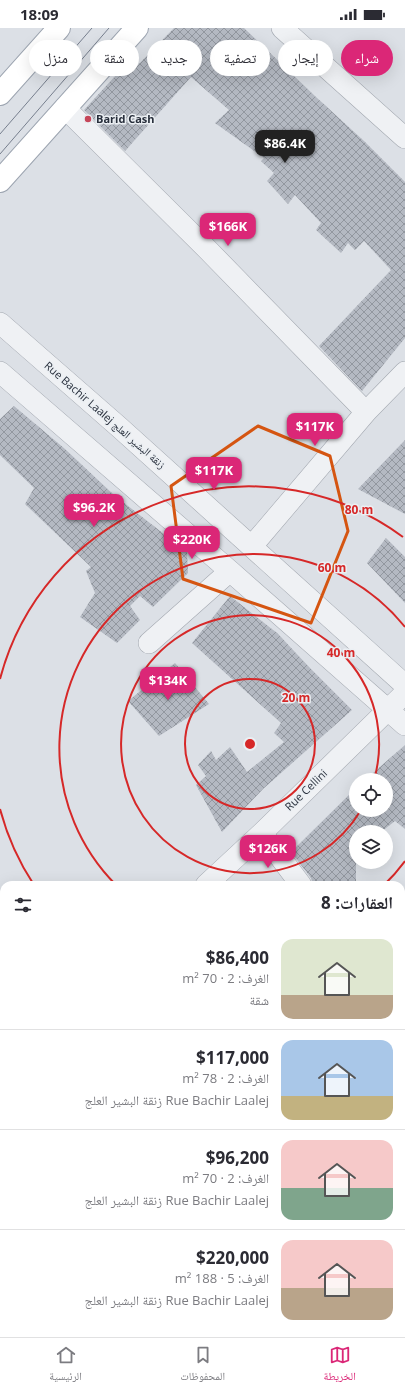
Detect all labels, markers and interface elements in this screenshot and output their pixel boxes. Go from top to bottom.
text: 18:09 [20,4,59,24]
chip: منزل [29,40,82,76]
chip: شقة [90,40,139,76]
chip: جديد [147,40,202,76]
chip: تصفية [210,40,270,76]
chip: إيجار [278,40,333,76]
chip: شراء [341,40,393,76]
place label: Barid Cash [96,111,155,126]
marker: Barid Cash [83,114,93,124]
pin: $86.4K [252,130,318,164]
text: $86.4K [264,134,306,152]
pin: $166K [200,213,256,247]
text: $166K [209,217,247,235]
street label: Rue Bachir Laalej زنقة البشير العلج [41,358,169,471]
pin: $117K [287,413,343,447]
text: $117K [296,417,334,435]
pin: $117K [186,457,242,491]
text: $117K [195,461,233,479]
pin: $96.2K [61,494,127,528]
text: $96.2K [73,498,115,516]
text: 80 m [345,501,373,518]
pin: $220K [164,526,220,560]
text: $220K [173,530,211,548]
text: 60 m [318,559,346,576]
text: 40 m [327,644,355,661]
pin: $134K [140,667,196,701]
text: $134K [149,671,187,689]
text: 20 m [282,689,310,706]
centre of rings [243,737,257,751]
street label: Rue Cellini [281,766,330,814]
map controls [349,773,393,869]
button: locate [349,773,393,817]
button: layers [349,825,393,869]
pin: $126K [240,835,296,869]
text: $126K [249,839,287,857]
text: العقارات: 8 [321,891,393,914]
icon: filters [12,894,34,916]
text: $86,400 [206,946,269,969]
icon: home [313,955,361,1003]
text: الغرف: 2 · 70 m² [182,969,269,987]
text: شقة [250,991,269,1009]
text: $117,000 [196,1046,269,1069]
icon: home [313,1056,361,1104]
text: الغرف: 2 · 78 m² [182,1069,269,1087]
text: Rue Bachir Laalej زنقة البشير العلج [85,1091,269,1109]
text: $96,200 [206,1146,269,1169]
icon: home [313,1156,361,1204]
text: الغرف: 2 · 70 m² [182,1169,269,1187]
text: Rue Bachir Laalej زنقة البشير العلج [85,1191,269,1209]
text: $220,000 [196,1246,269,1269]
icon: home [313,1256,361,1304]
text: الغرف: 5 · 188 m² [175,1269,269,1287]
text: Rue Bachir Laalej زنقة البشير العلج [85,1291,269,1309]
tab: الرئيسية [49,1344,82,1387]
tab: المحفوظات [180,1344,225,1387]
tab: الخريطة [323,1344,356,1387]

